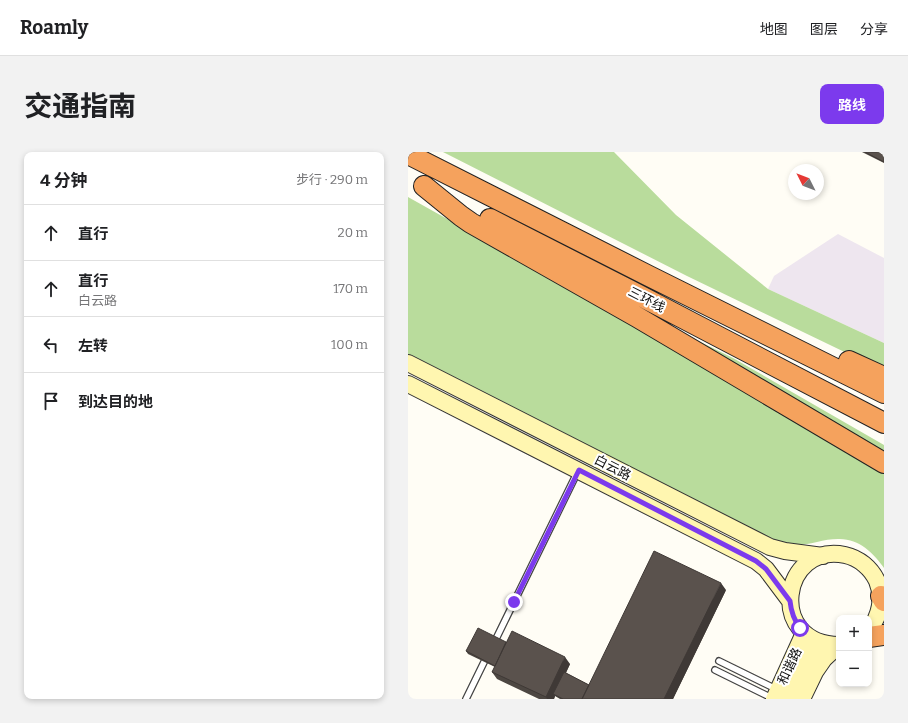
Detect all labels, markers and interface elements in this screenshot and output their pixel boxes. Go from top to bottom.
text: Roamly [20,16,88,39]
text: 地图 [760,21,788,38]
text: 图层 [810,21,838,38]
text: 分享 [860,21,888,38]
button: 路线 [820,84,884,124]
text: 交通指南 [24,90,136,123]
north arrow [788,164,824,200]
text: 4 分钟 [40,170,87,191]
text: 步行 · 290 m [296,172,368,187]
icon: ahead [40,222,62,244]
text: 直行 [78,225,108,243]
text: 20 m [338,225,368,240]
text: 直行 [78,272,108,290]
icon: ahead [40,278,62,300]
text: 170 m [333,281,368,296]
street label: 三环线 [626,284,668,315]
text: 白云路 [78,293,117,308]
icon: left [40,334,62,356]
text: 左转 [78,337,108,355]
text: 100 m [331,337,368,352]
icon: arrive [40,390,62,412]
text: 到达目的地 [78,393,153,411]
street label: 白云路 [592,452,634,483]
route end [505,593,523,611]
map controls [836,615,872,687]
button: + [836,615,872,651]
route start [791,619,809,637]
street label: 和谐路 [774,645,804,687]
button: − [836,651,872,687]

